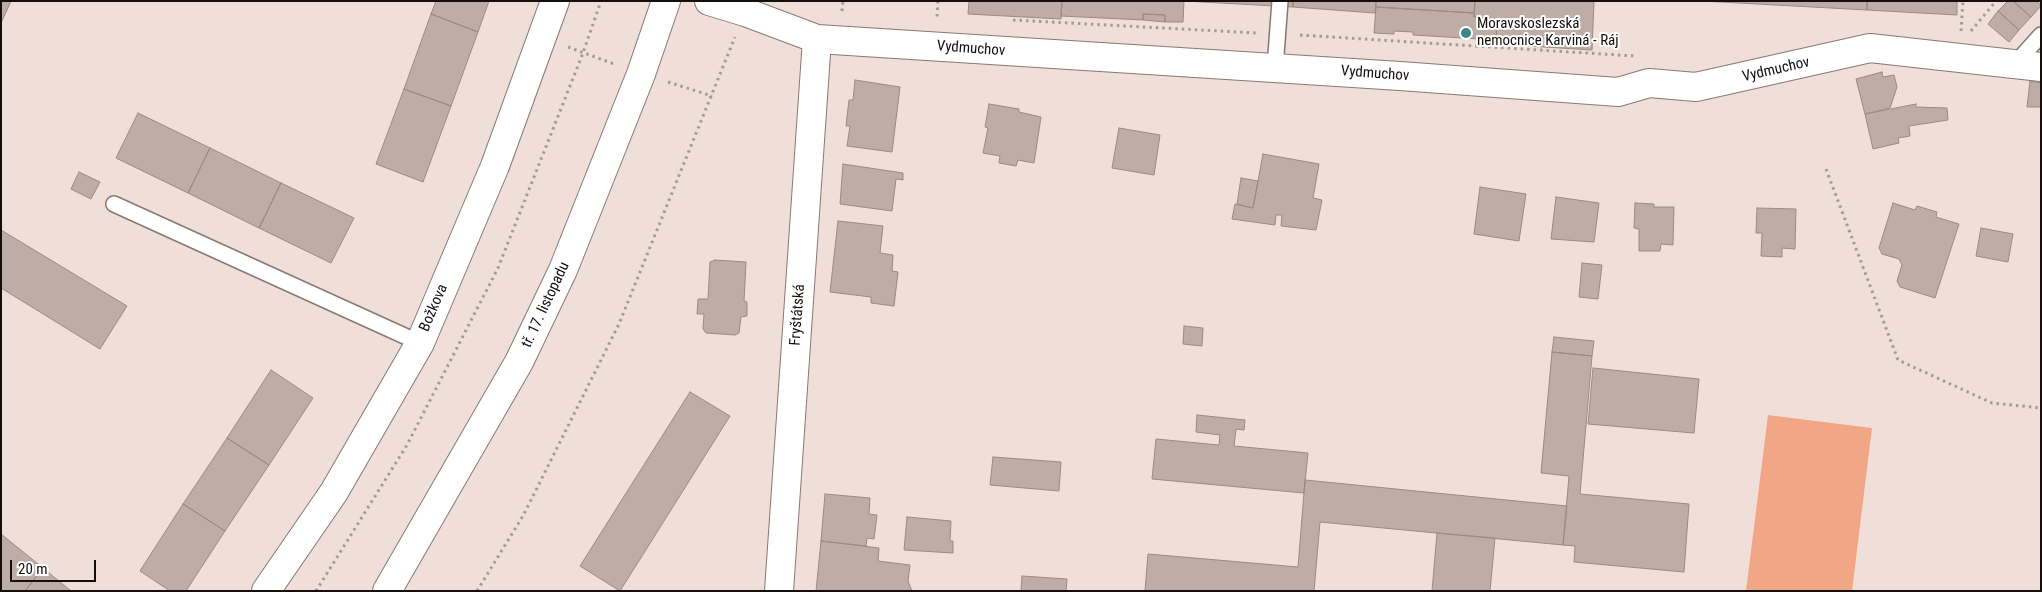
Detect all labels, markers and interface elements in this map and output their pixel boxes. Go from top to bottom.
place label: Moravskoslezská nemocnice Karviná - Ráj [1477,15,1619,50]
marker: Moravskoslezská nemocnice Karviná - Ráj [1459,26,1473,40]
street label: Vydmuchov [936,38,1006,60]
street label: Vydmuchov [1741,54,1811,86]
street label: Vydmuchov [1340,63,1410,85]
street label: tř. 17. listopadu [518,259,574,351]
street label: Božkova [416,282,452,334]
street label: Fryštátská [787,284,809,346]
scale bar [12,550,99,582]
text: 20 m [18,560,48,578]

